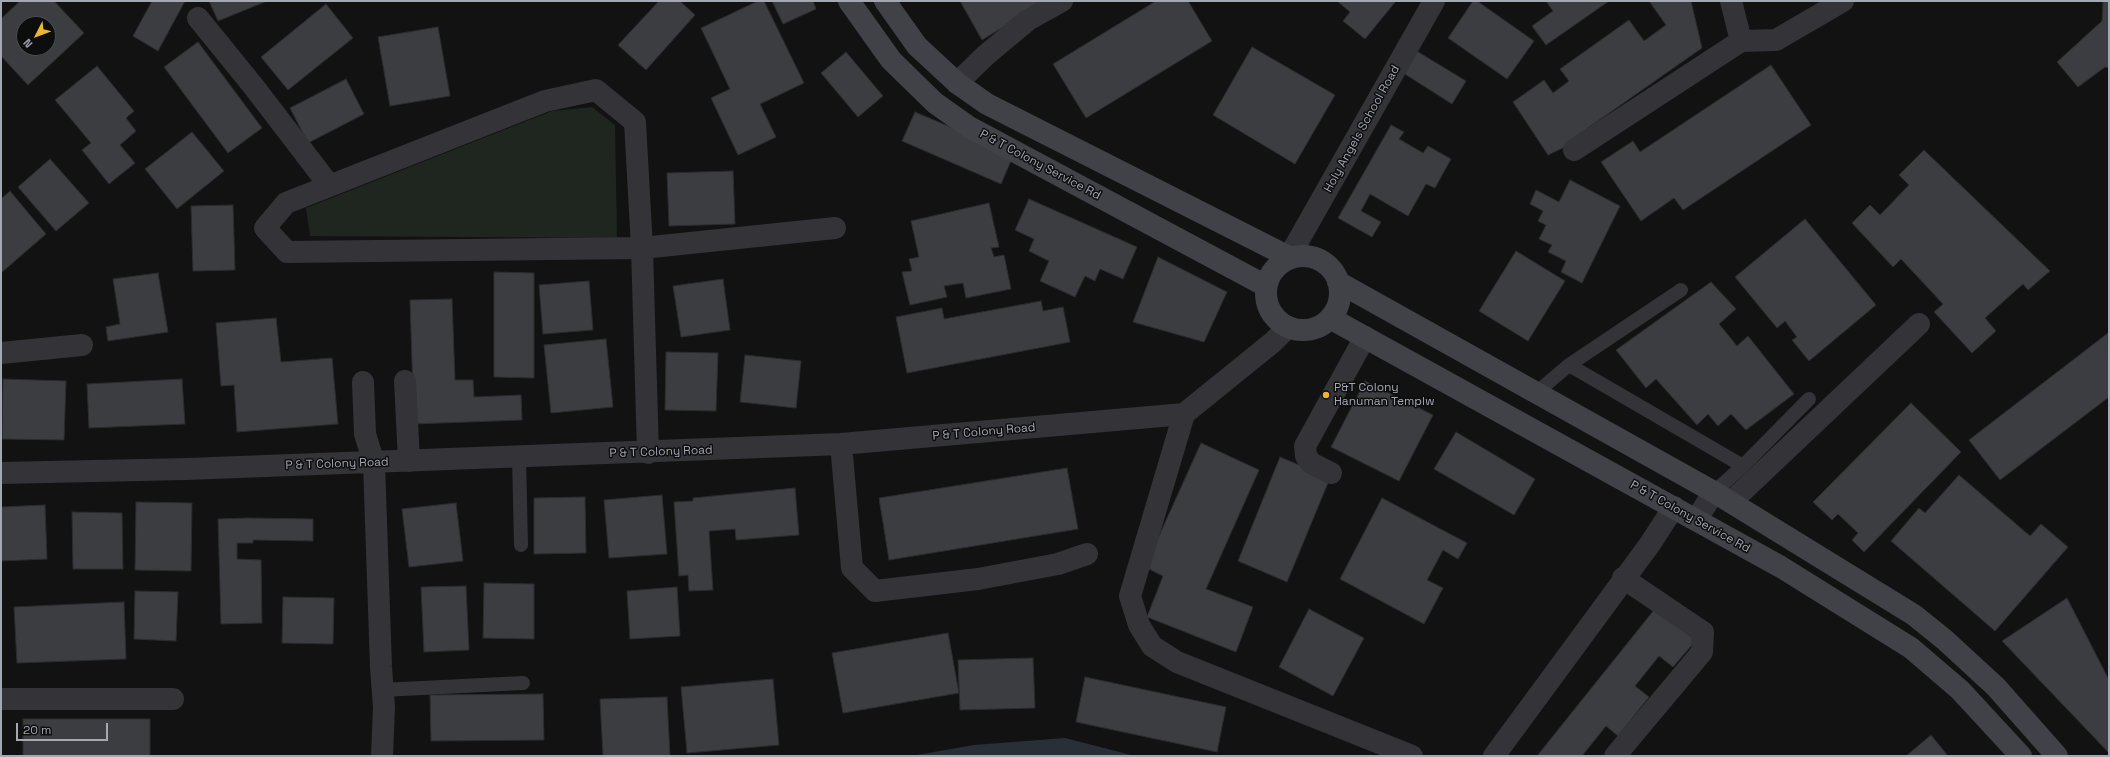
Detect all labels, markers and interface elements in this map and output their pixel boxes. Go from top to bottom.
north arrow [16,16,56,56]
text: N [20,36,35,51]
street label: Holy Angels School Road [1321,63,1403,195]
street label: P & T Colony Service Rd [977,127,1103,203]
place label: P&T Colony Hanuman Templw [1334,381,1435,409]
marker: P&T Colony Hanuman Templw [1321,390,1331,400]
street label: P & T Colony Road [932,420,1036,444]
street label: P & T Colony Road [609,443,713,461]
street label: P & T Colony Road [285,455,389,473]
street label: P & T Colony Service Rd [1627,478,1753,556]
scale bar [18,715,110,741]
text: 20 m [23,722,51,738]

